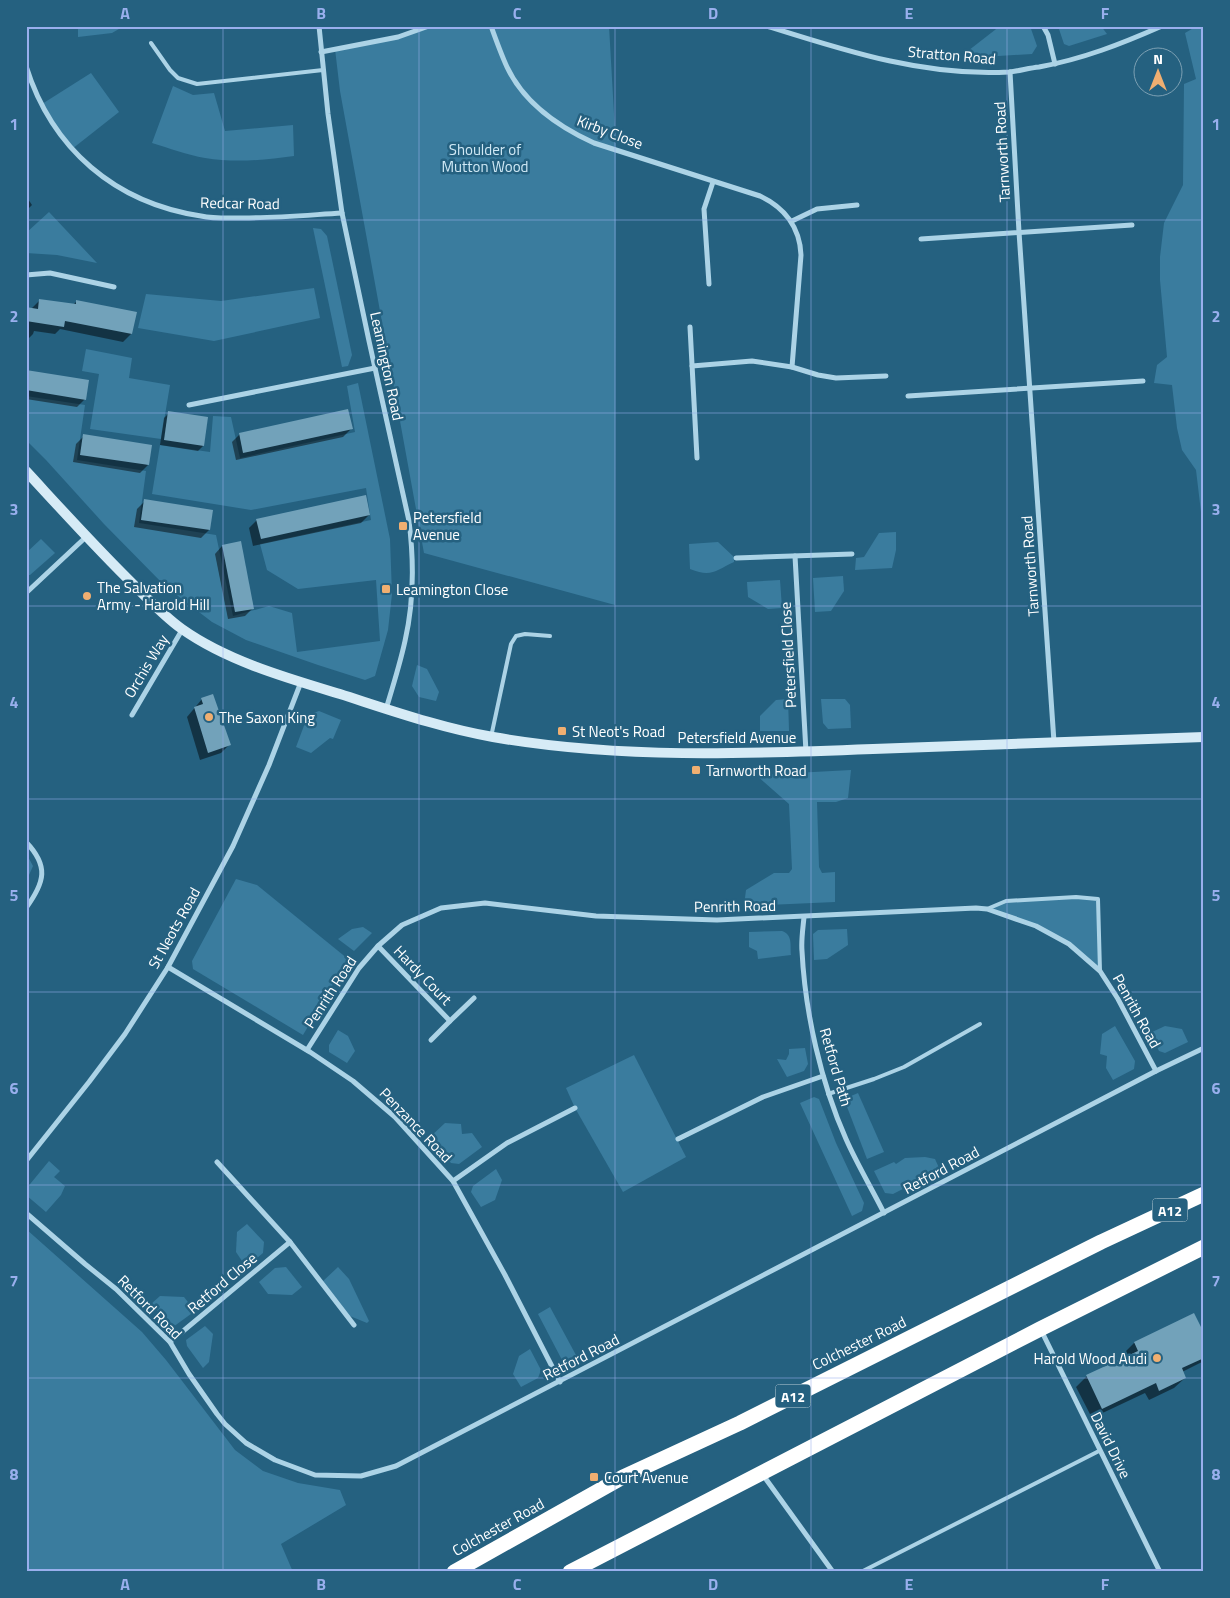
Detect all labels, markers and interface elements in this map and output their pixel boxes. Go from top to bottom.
text: A [120,1,130,25]
text: B [316,1,326,25]
text: C [513,1,522,25]
text: D [708,1,718,25]
text: E [905,1,914,25]
text: F [1101,1,1110,25]
street label: Stratton Road [907,40,997,70]
north arrow [1132,48,1182,98]
text: N [1153,48,1163,69]
street label: Tarnworth Road [988,101,1016,203]
street label: Kirby Close [573,109,647,155]
text: 1 [10,112,18,136]
text: 1 [1212,112,1220,136]
park label: Shoulder of Mutton Wood [441,138,529,178]
street label: Redcar Road [200,191,280,215]
text: 2 [10,304,18,328]
text: 2 [1212,304,1220,328]
street label: Leamington Road [364,309,410,423]
text: 3 [10,497,18,521]
text: 3 [1212,497,1220,521]
place label: Petersfield Avenue [413,506,482,546]
street label: Tarnworth Road [1015,515,1045,617]
marker: Petersfield Avenue [397,520,409,532]
place label: The Salvation Army - Harold Hill [97,576,210,616]
place label: Leamington Close [396,578,508,601]
marker: Leamington Close [380,583,392,595]
marker: The Salvation Army - Harold Hill [81,590,93,602]
street label: Petersfield Close [774,601,802,709]
street label: Orchis Way [118,630,174,702]
text: 4 [10,690,19,714]
text: 4 [1212,690,1221,714]
place label: The Saxon King [219,706,315,729]
marker: The Saxon King [203,711,215,723]
place label: St Neot's Road [572,720,665,743]
marker: St Neot's Road [556,725,568,737]
street label: Petersfield Avenue [678,726,796,749]
place label: Tarnworth Road [706,759,807,782]
marker: Tarnworth Road [690,764,702,776]
text: 5 [10,883,19,907]
street label: St Neots Road [142,883,206,973]
text: 5 [1212,883,1221,907]
street label: Penrith Road [694,894,776,918]
street label: Hardy Court [389,940,458,1011]
street label: Penrith Road [298,951,362,1033]
street label: Penrith Road [1107,970,1167,1052]
street label: Retford Path [814,1025,858,1109]
text: 6 [10,1076,19,1100]
text: 6 [1212,1076,1221,1100]
street label: Penzance Road [374,1082,458,1168]
street label: Retford Road [899,1140,983,1200]
road number: A12 [1152,1198,1188,1222]
street label: Retford Close [182,1247,262,1319]
text: 7 [10,1269,18,1293]
street label: Retford Road [112,1269,188,1345]
text: 7 [1212,1269,1220,1293]
street label: Colchester Road [808,1310,910,1376]
street label: Retford Road [539,1328,623,1386]
place label: Harold Wood Audi [1034,1347,1147,1370]
marker: Harold Wood Audi [1151,1352,1163,1364]
road number: A12 [776,1384,810,1408]
street label: David Drive [1085,1408,1137,1482]
text: 8 [10,1462,19,1486]
text: 8 [1212,1462,1221,1486]
place label: Court Avenue [604,1466,689,1489]
marker: Court Avenue [588,1471,600,1483]
street label: Colchester Road [448,1492,548,1562]
text: A [120,1572,130,1596]
text: B [316,1572,326,1596]
text: C [513,1572,522,1596]
text: D [708,1572,718,1596]
text: E [905,1572,914,1596]
text: F [1101,1572,1110,1596]

